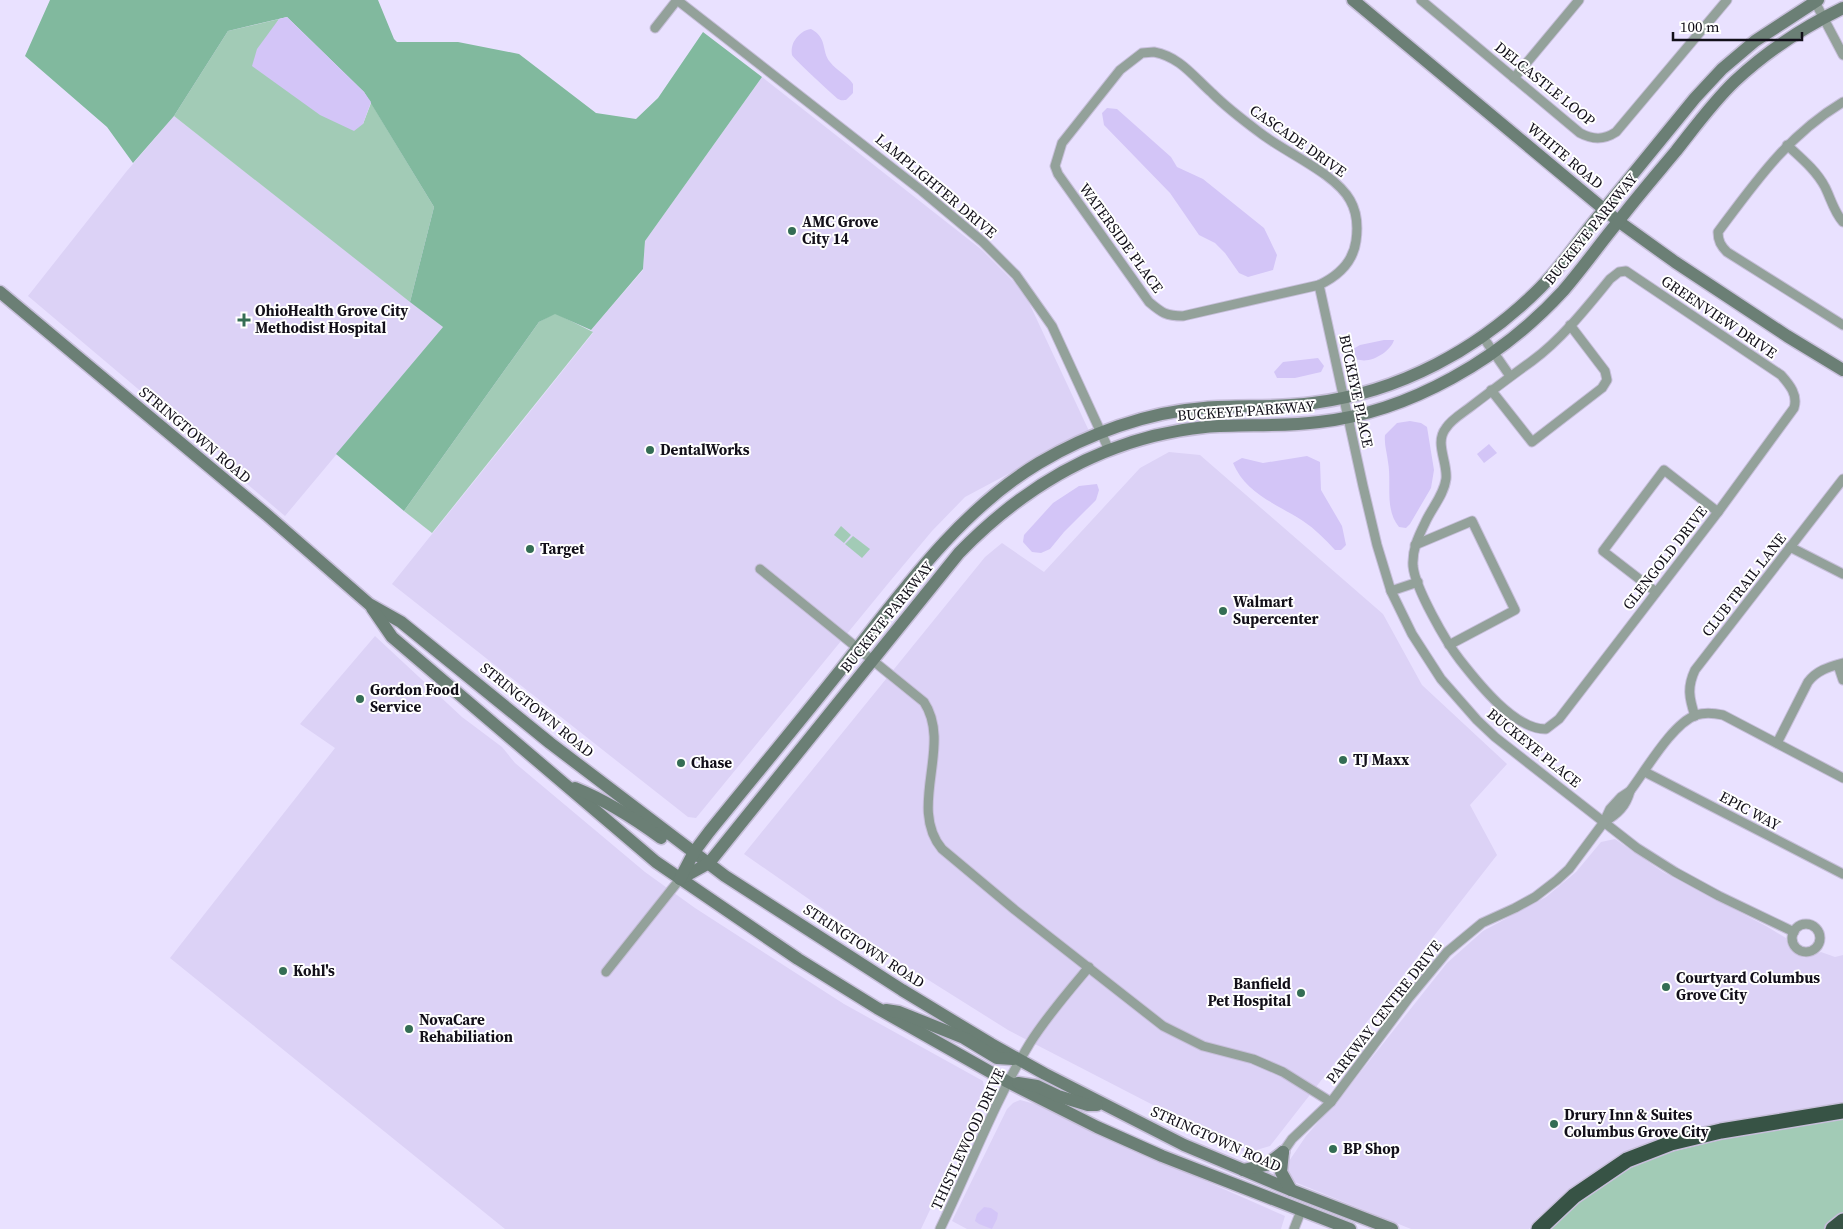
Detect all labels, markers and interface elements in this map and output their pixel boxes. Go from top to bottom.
scale bar [1673,10,1802,42]
text: 100 m [1680,16,1720,37]
street label: DELCASTLE LOOP [1491,37,1600,131]
street label: CASCADE DRIVE [1246,99,1351,182]
street label: WHITE ROAD [1523,118,1608,194]
street label: LAMPLIGHTER DRIVE [871,128,1002,243]
street label: BUCKEYE PARKWAY [1539,168,1643,289]
street label: WATERSIDE PLACE [1074,179,1168,297]
place label: AMC Grove City 14 [802,211,879,249]
marker: AMC Grove City 14 [786,225,798,237]
street label: GREENVIEW DRIVE [1657,270,1781,363]
place label: OhioHealth Grove City Methodist Hospital [255,300,408,338]
marker: OhioHealth Grove City Methodist Hospital [237,313,251,327]
street label: BUCKEYE PLACE [1334,332,1379,449]
street label: STRINGTOWN ROAD [135,381,256,488]
street label: BUCKEYE PARKWAY [1176,395,1316,426]
place label: DentalWorks [660,439,750,460]
marker: DentalWorks [644,444,656,456]
street label: GLENGOLD DRIVE [1617,501,1712,614]
street label: CLUB TRAIL LANE [1696,528,1791,641]
place label: Target [540,538,585,559]
marker: Target [524,543,536,555]
street label: BUCKEYE PARKWAY [835,556,939,677]
place label: Walmart Supercenter [1233,591,1318,629]
marker: Walmart Supercenter [1217,605,1229,617]
street label: STRINGTOWN ROAD [476,657,599,762]
place label: Gordon Food Service [370,679,459,717]
marker: Gordon Food Service [354,693,366,705]
street label: BUCKEYE PLACE [1483,703,1586,792]
place label: TJ Maxx [1353,749,1410,770]
place label: Chase [691,752,732,773]
marker: TJ Maxx [1337,754,1349,766]
marker: Chase [675,757,687,769]
street label: EPIC WAY [1716,786,1785,836]
street label: STRINGTOWN ROAD [800,899,929,993]
street label: PARKWAY CENTRE DRIVE [1321,936,1446,1088]
place label: Kohl's [293,960,335,981]
marker: Kohl's [277,965,289,977]
place label: Courtyard Columbus Grove City [1676,967,1820,1005]
place label: Banfield Pet Hospital [1207,973,1291,1011]
marker: Courtyard Columbus Grove City [1660,981,1672,993]
marker: Banfield Pet Hospital [1295,987,1307,999]
place label: NovaCare Rehabiliation [419,1009,513,1047]
marker: NovaCare Rehabiliation [403,1023,415,1035]
street label: THISTLEWOOD DRIVE [925,1064,1010,1213]
street label: STRINGTOWN ROAD [1148,1100,1285,1177]
place label: Drury Inn & Suites Columbus Grove City [1564,1104,1709,1142]
marker: Drury Inn & Suites Columbus Grove City [1548,1118,1560,1130]
place label: BP Shop [1343,1138,1400,1159]
marker: BP Shop [1327,1143,1339,1155]

